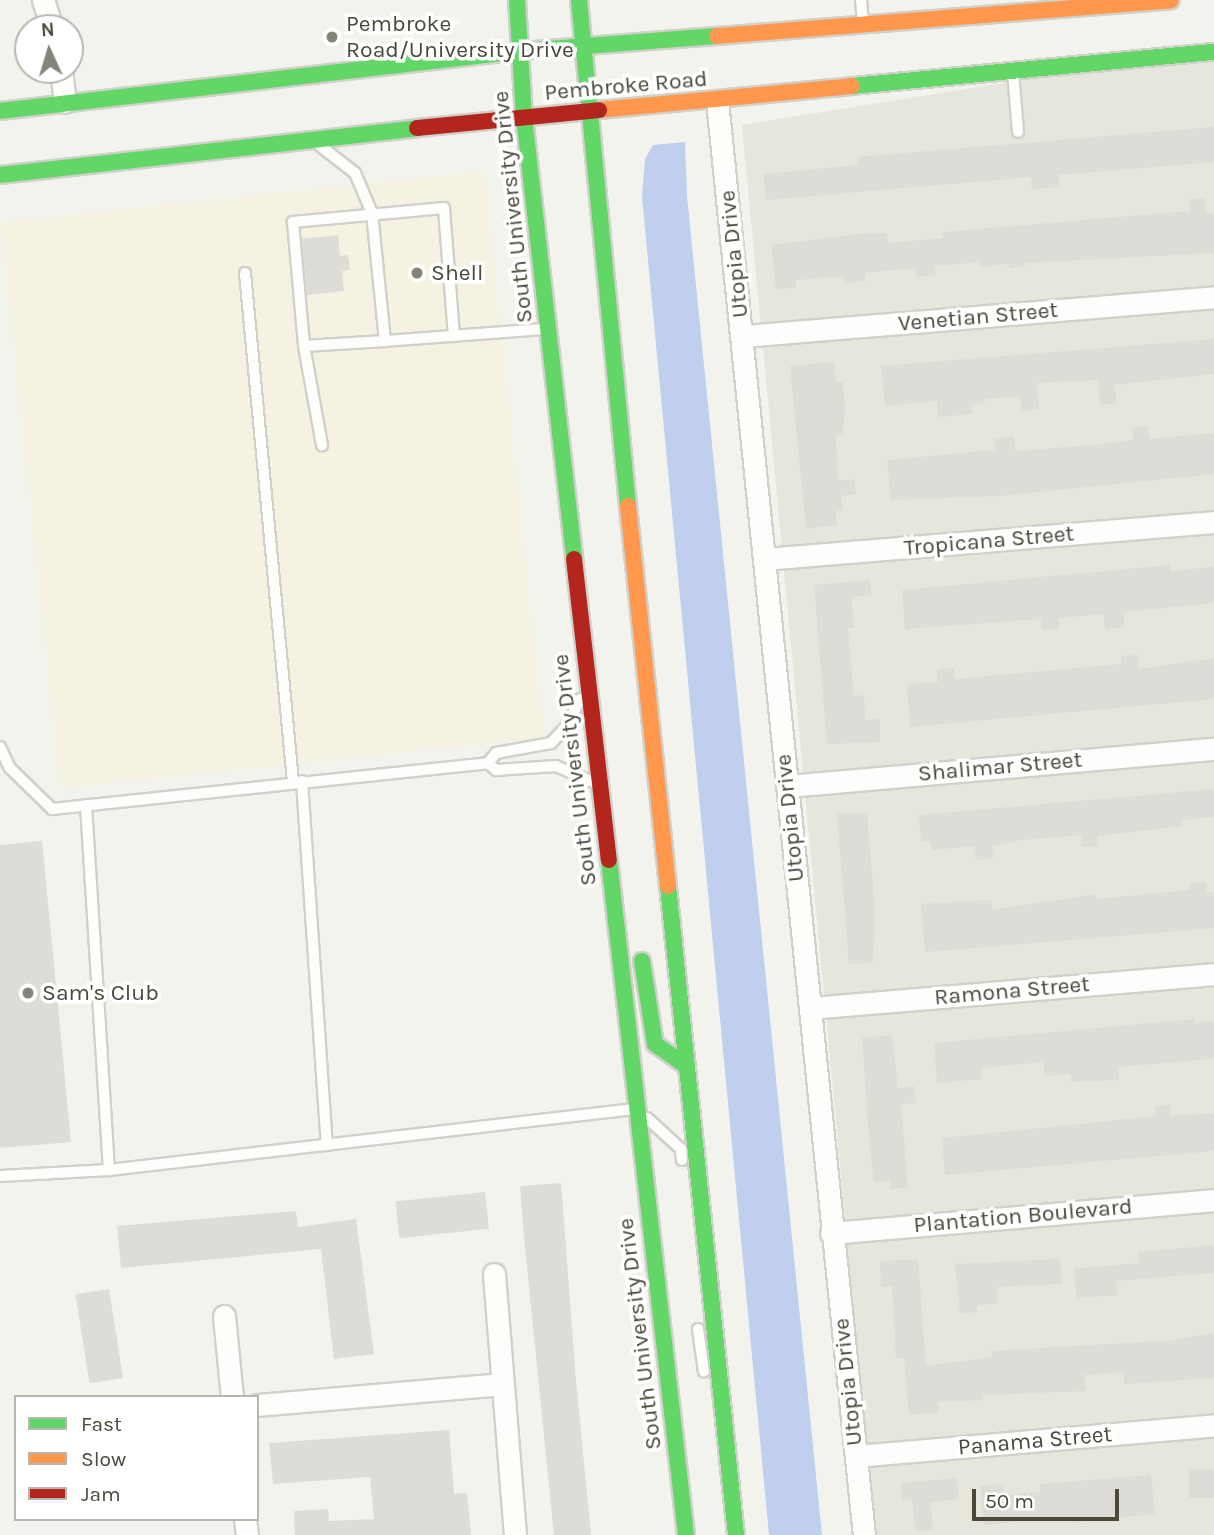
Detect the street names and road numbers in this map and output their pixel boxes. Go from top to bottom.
street label: Pembroke Road [543,65,709,107]
street label: South University Drive [487,90,539,324]
street label: Utopia Drive [714,189,754,319]
street label: Venetian Street [897,296,1059,338]
street label: Tropicana Street [903,520,1075,562]
street label: South University Drive [547,653,603,887]
street label: Shalimar Street [917,746,1083,788]
street label: Utopia Drive [770,753,810,883]
street label: Ramona Street [933,970,1091,1012]
street label: Plantation Boulevard [912,1193,1134,1239]
street label: South University Drive [612,1217,668,1451]
street label: Utopia Drive [828,1317,868,1447]
street label: Panama Street [957,1421,1113,1461]

